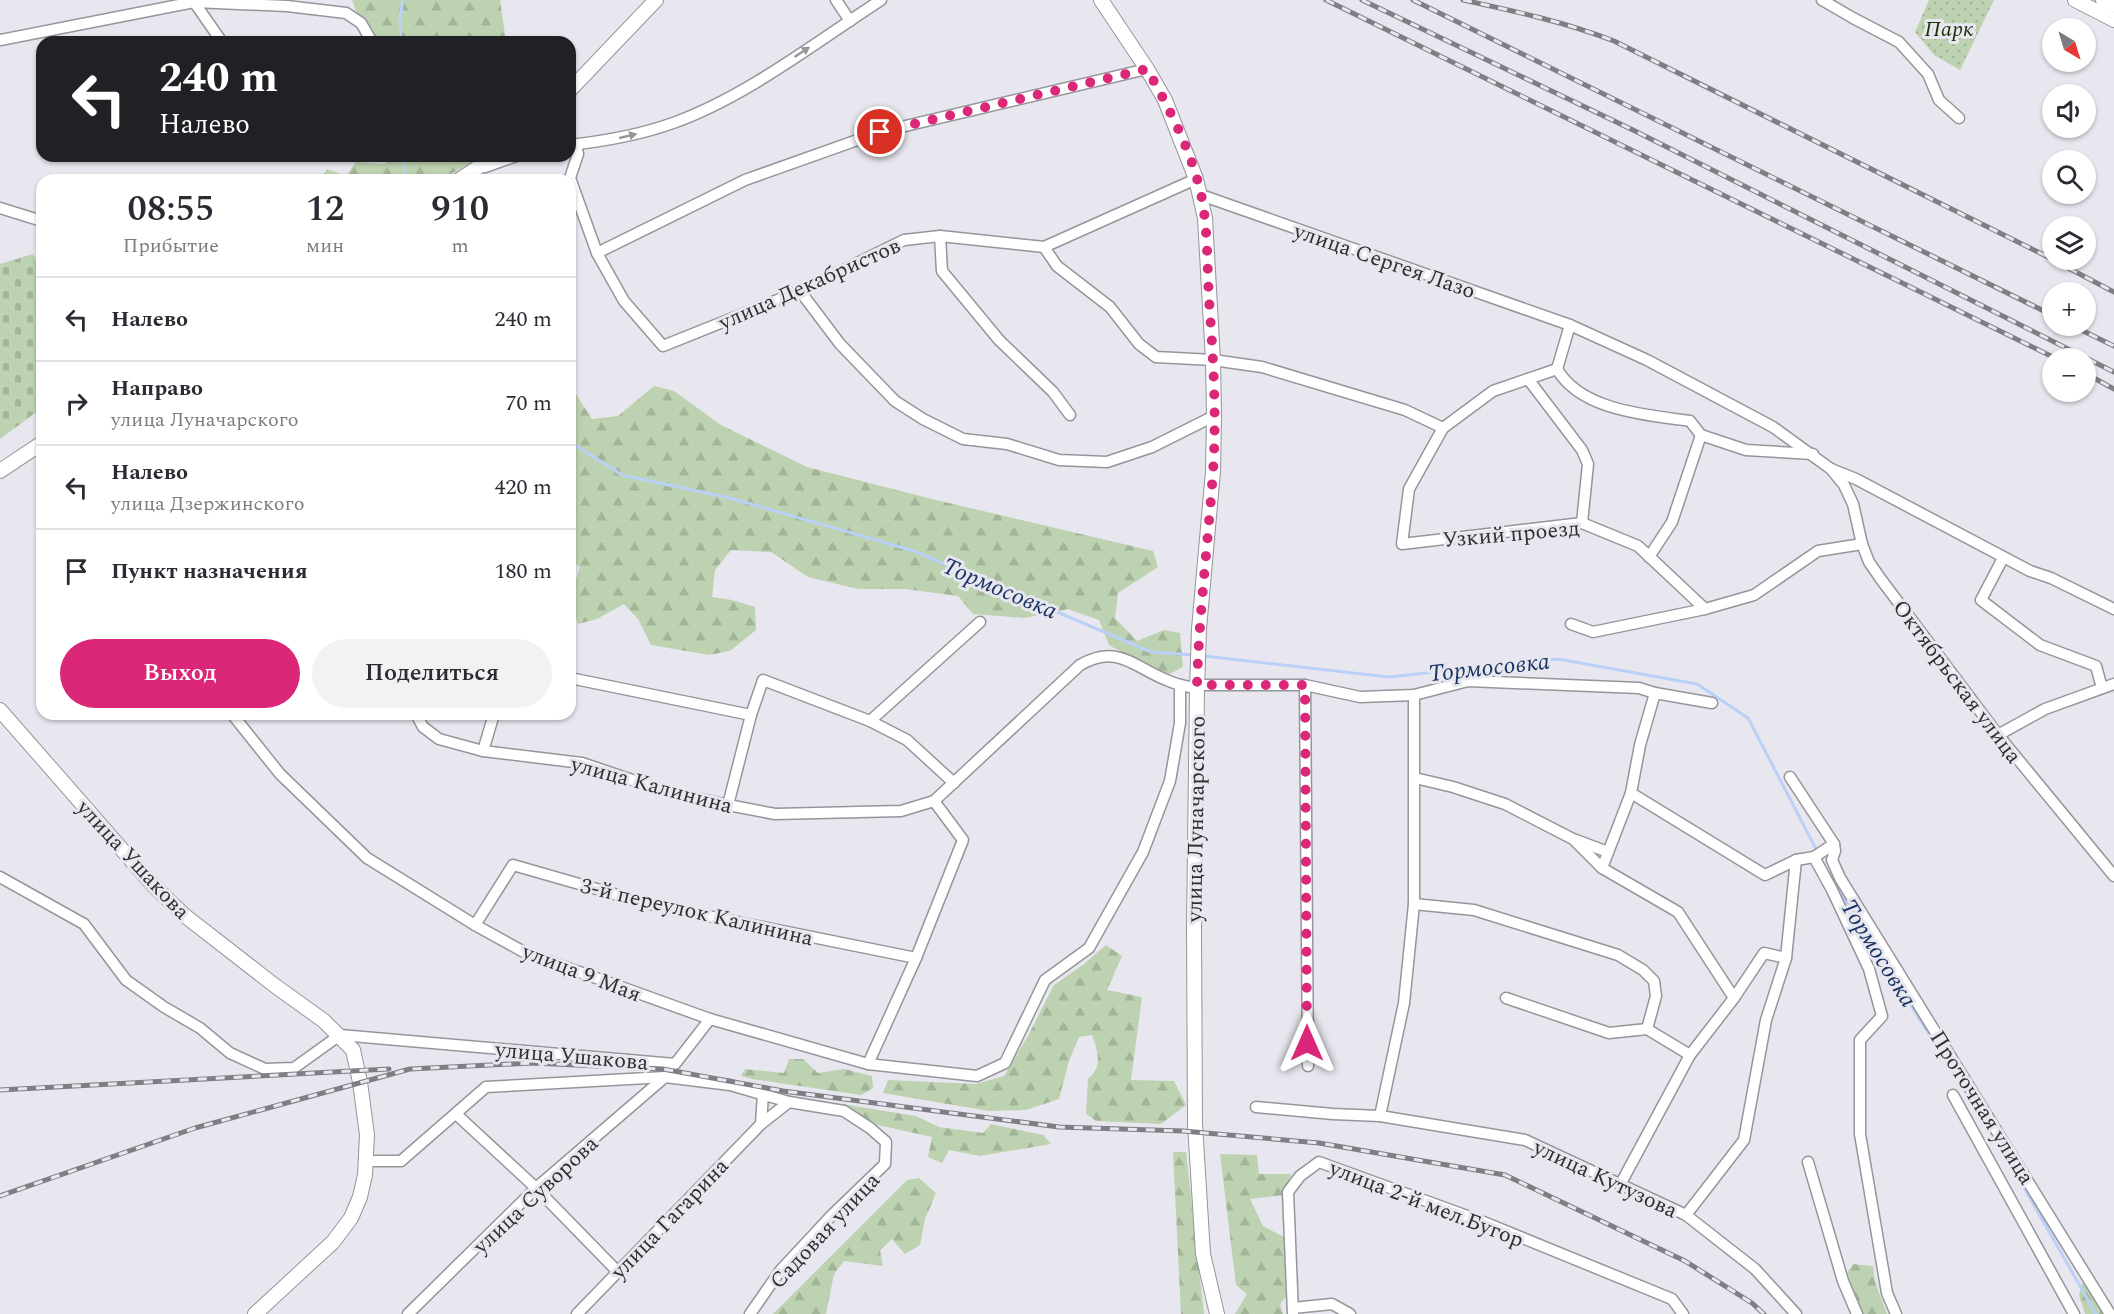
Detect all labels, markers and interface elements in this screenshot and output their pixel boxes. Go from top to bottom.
park label: Парк [1924,13,1974,46]
north arrow [2042,18,2096,72]
map controls [2042,18,2096,402]
one-way arrow [794,46,810,57]
text: 240 m [159,47,278,110]
icon: left [60,60,138,138]
button: sound [2042,84,2096,138]
text: Налево [159,104,250,146]
pin [854,106,905,157]
icon: arrive [863,115,896,148]
one-way arrow [618,130,637,140]
button: search [2042,150,2096,204]
text: 08:55 [128,182,214,237]
text: 12 [306,182,344,237]
text: 910 [431,182,489,237]
street label: улица Сергея Лазо [1288,215,1480,308]
button: layers [2042,216,2096,270]
street label: улица Декабристов [713,229,906,340]
text: Прибытие [123,231,219,261]
text: мин [306,231,344,261]
text: m [452,231,469,261]
button: + [2042,282,2096,336]
icon: left [60,303,93,336]
text: Налево [111,303,188,336]
text: 240 m [495,303,552,336]
button: − [2042,348,2096,402]
text: Направо [111,372,203,405]
icon: right [60,387,93,420]
text: 70 m [506,387,552,420]
text: улица Луначарского [111,405,299,435]
text: Налево [111,456,188,489]
icon: left [60,471,93,504]
text: 420 m [495,471,552,504]
text: улица Дзержинского [111,489,305,519]
street label: Узкий проезд [1441,512,1581,557]
water label: Тормосовка [937,549,1063,629]
icon: arrive [60,555,93,588]
text: Пункт назначения [111,555,308,588]
text: 180 m [495,555,552,588]
street label: Октябрьская улица [1884,593,2030,771]
button: Выход [60,639,300,708]
button: Поделиться [312,639,552,708]
water label: Тормосовка [1427,644,1552,692]
street label: улица Луначарского [1178,716,1215,923]
street label: улица Калинина [566,748,736,823]
street label: улица Ушакова [68,792,198,928]
street label: 3-й переулок Калинина [577,870,817,955]
water label: Тормосовка [1831,892,1926,1015]
street label: улица 9 Мая [516,935,646,1011]
position arrow [1275,1011,1339,1075]
street label: Проточная улица [1921,1024,2043,1192]
street label: улица Ушакова [493,1033,650,1080]
street label: улица Суворова [465,1128,606,1263]
street label: улица Кутузова [1527,1131,1683,1227]
street label: улица Гагарина [603,1151,737,1288]
street label: улица 2-й мел.Бугор [1324,1152,1528,1257]
street label: Садовая улица [762,1165,888,1297]

